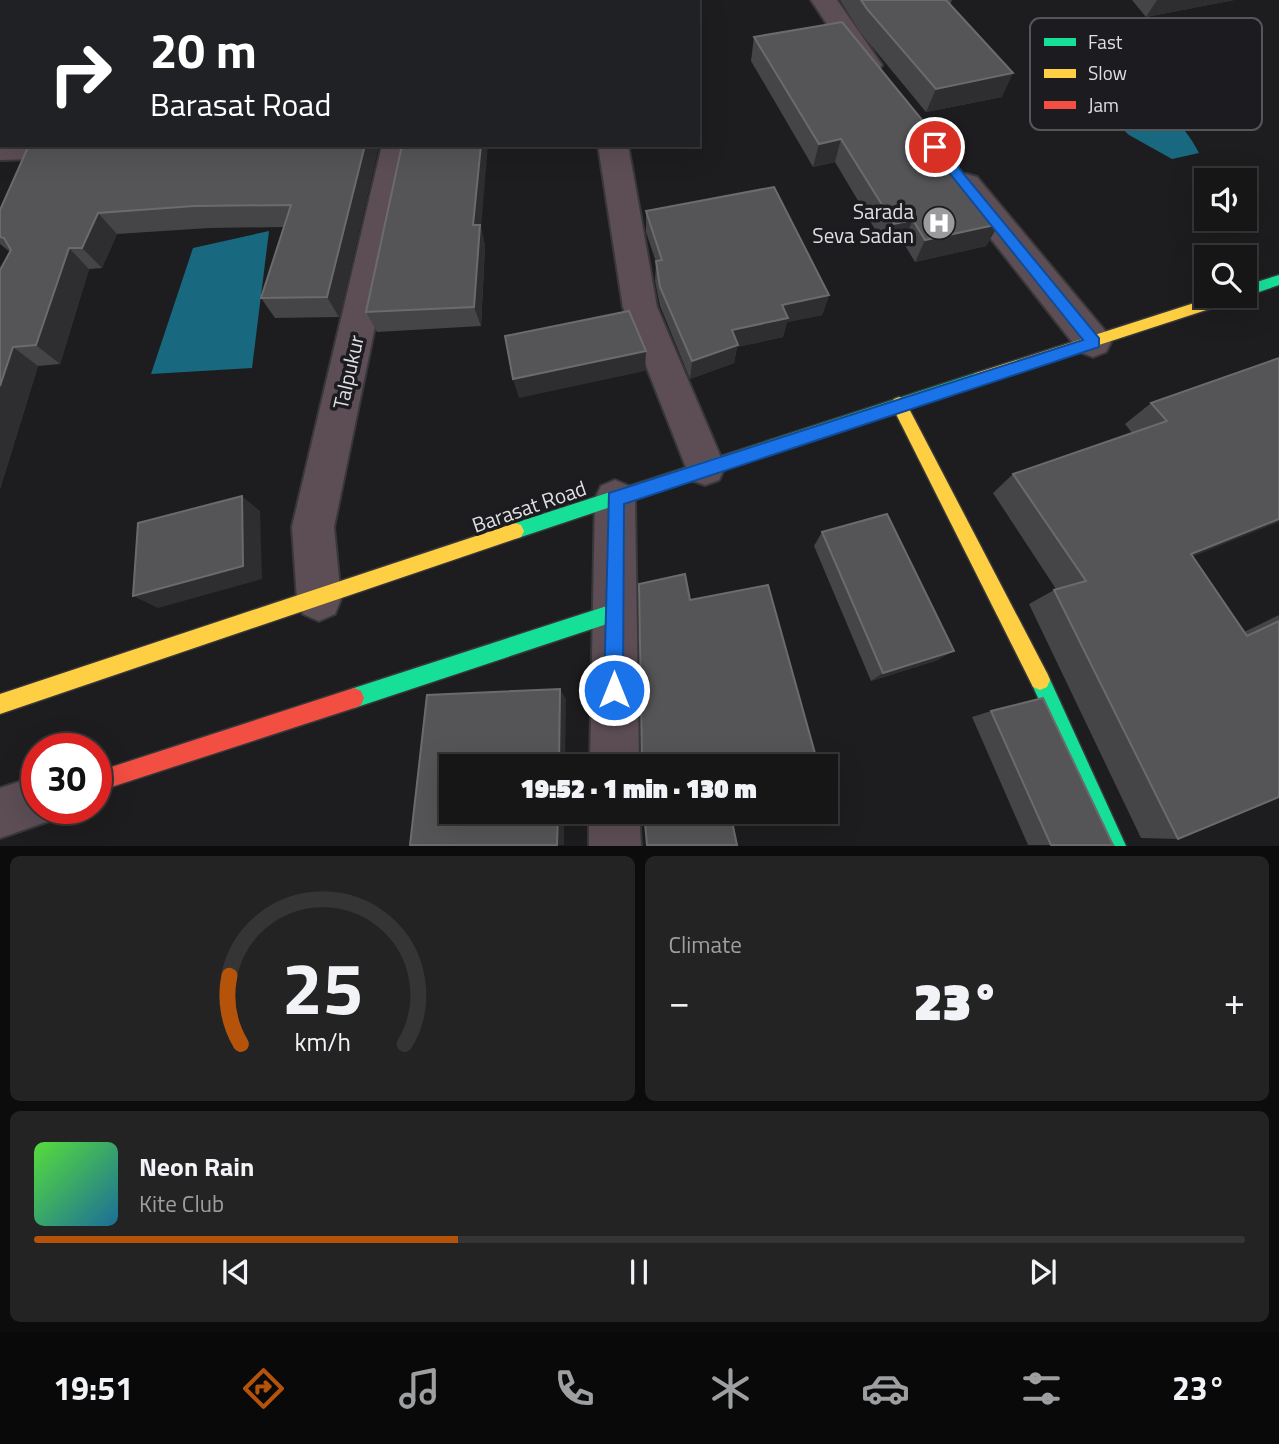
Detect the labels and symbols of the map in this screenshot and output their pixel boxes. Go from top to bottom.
legend [1030,18,1262,130]
text: Fast [1088,27,1123,56]
text: Slow [1088,58,1127,87]
text: Jam [1088,90,1119,119]
pin [905,117,965,177]
place label: Sarada Seva Sadan [812,195,914,251]
hospital icon: Sarada Seva Sadan [920,204,958,242]
street label: Talpukur [324,332,372,412]
street label: Barasat Road [468,472,590,540]
position arrow [577,653,651,727]
speed limit sign: 30 [21,733,112,824]

